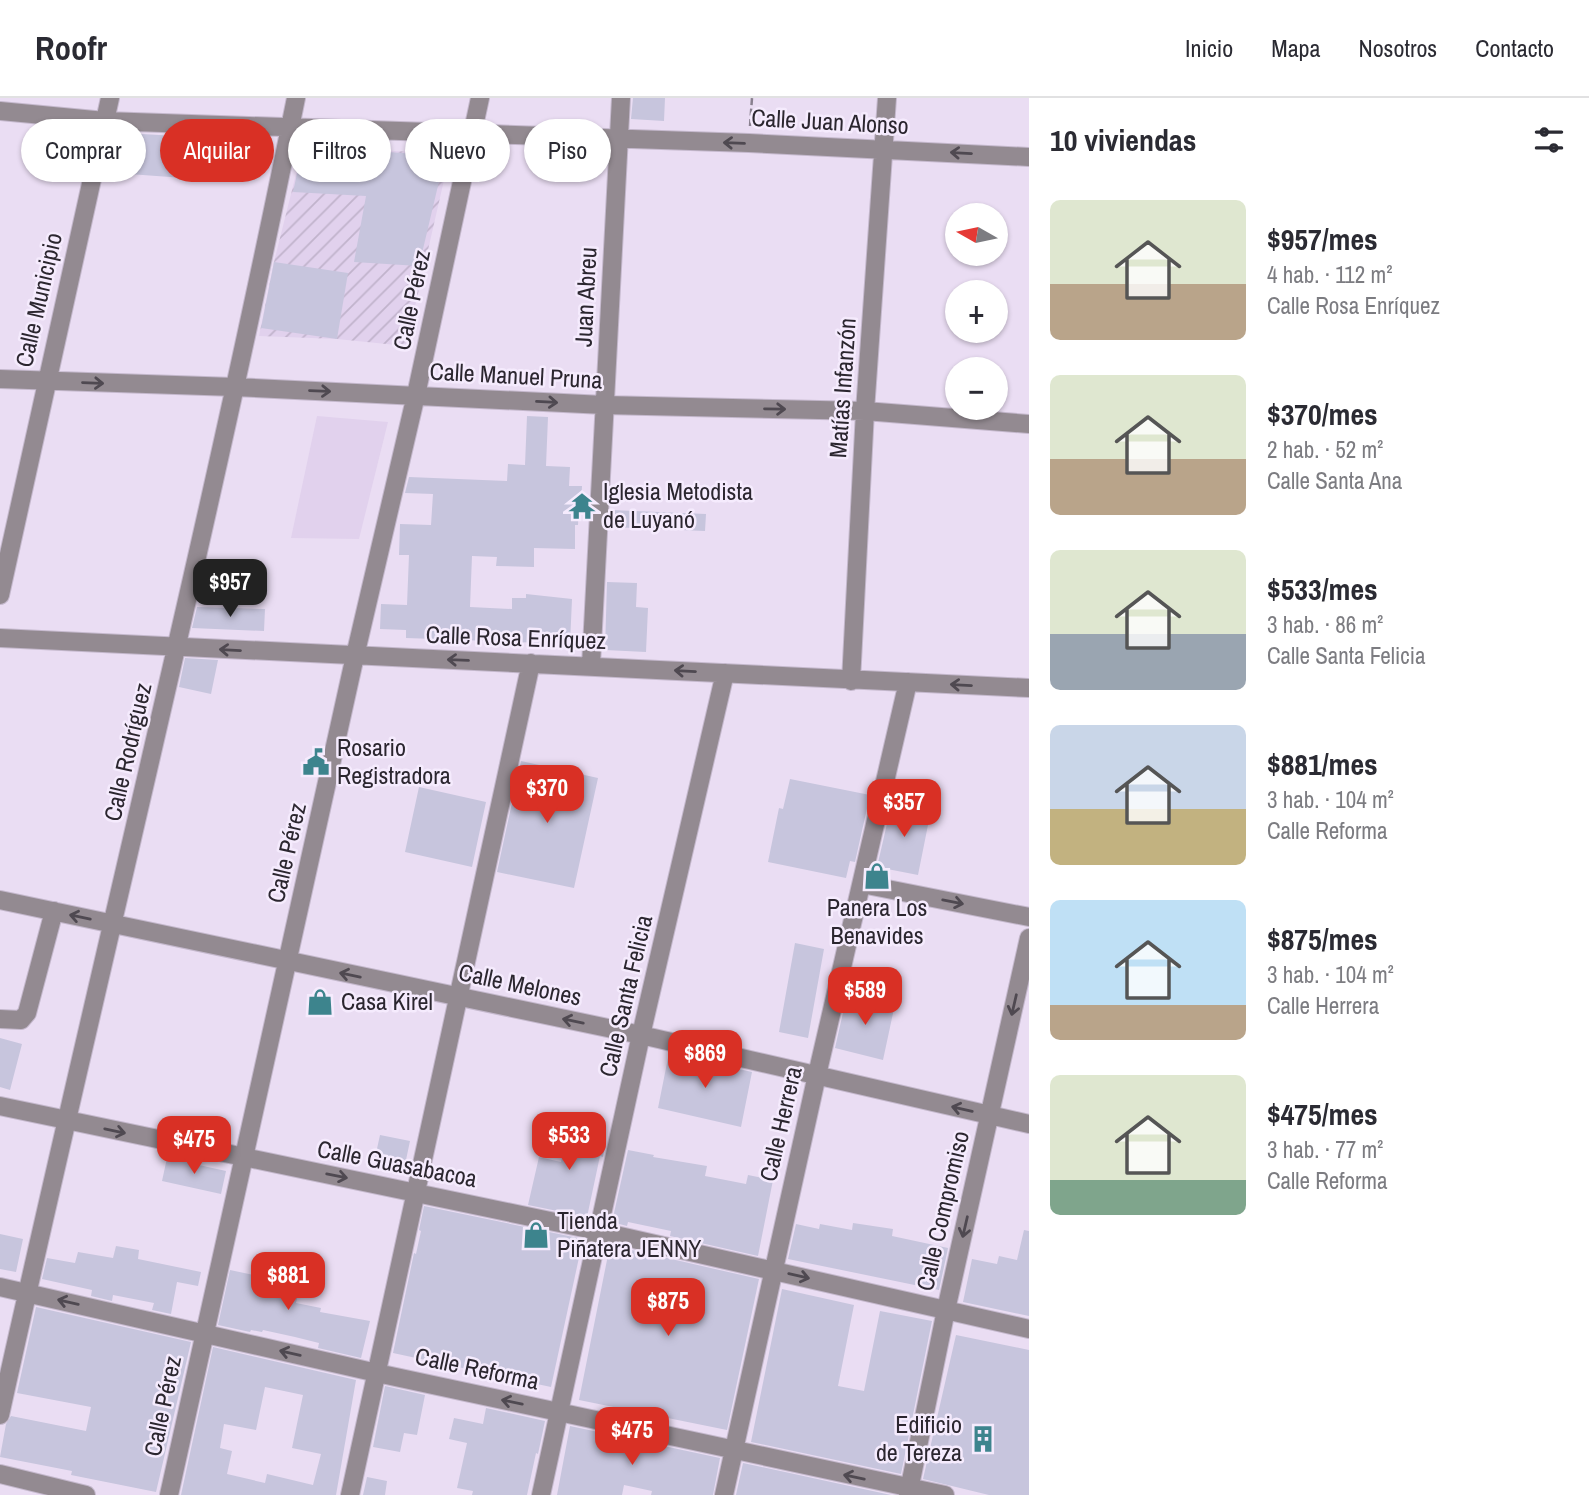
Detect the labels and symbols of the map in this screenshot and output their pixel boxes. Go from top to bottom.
street label: Calle Juan Alonso [751,101,910,141]
one-way arrow [722,136,745,149]
one-way arrow [950,146,973,159]
north arrow [945,203,1008,266]
street label: Calle Municipio [7,230,69,370]
street label: Juan Abreu [566,246,604,348]
street label: Calle Pérez [385,247,437,353]
street label: Matías Infanzón [821,317,863,459]
street label: Calle Manuel Pruna [429,355,603,396]
one-way arrow [81,377,104,390]
one-way arrow [308,384,331,397]
one-way arrow [535,396,558,409]
one-way arrow [763,403,786,416]
place label: Iglesia Metodista de Luyanó [603,475,753,535]
temple icon: Iglesia Metodista de Luyanó [567,491,597,521]
pin: $957 [189,560,271,619]
street label: Calle Rosa Enríquez [425,618,607,656]
one-way arrow [219,644,242,657]
one-way arrow [446,653,469,667]
one-way arrow [674,664,697,677]
one-way arrow [950,678,973,691]
street label: Calle Rodríguez [96,679,159,824]
place label: Rosario Registradora [337,731,451,791]
public building icon: Rosario Registradora [301,747,331,777]
pin: $370 [506,766,588,825]
pin: $357 [863,780,945,839]
street label: Calle Pérez [259,799,313,906]
shop icon: Panera Los Benavides [862,861,892,891]
place label: Panera Los Benavides [827,891,927,951]
one-way arrow [941,896,964,910]
one-way arrow [69,909,92,923]
street label: Calle Santa Felicia [591,912,659,1080]
street label: Calle Melones [456,955,585,1013]
one-way arrow [339,967,362,981]
pin: $589 [824,968,906,1027]
place label: Casa Kirel [341,985,433,1017]
shop icon: Casa Kirel [305,987,335,1017]
one-way arrow [1007,993,1021,1016]
one-way arrow [562,1014,585,1028]
pin: $869 [664,1030,746,1090]
street label: Calle Herrera [751,1063,809,1184]
one-way arrow [952,1101,974,1114]
pin: $533 [528,1112,610,1172]
pin: $475 [153,1116,235,1176]
one-way arrow [103,1124,126,1138]
street label: Calle Compromiso [908,1128,976,1294]
street label: Calle Guasabacoa [315,1132,480,1194]
one-way arrow [326,1170,348,1184]
place label: Tienda Piñatera JENNY [557,1204,701,1264]
one-way arrow [957,1215,971,1238]
shop icon: Tienda Piñatera JENNY [521,1220,551,1250]
pin: $881 [247,1252,329,1312]
one-way arrow [787,1270,810,1283]
pin: $875 [627,1278,709,1338]
one-way arrow [57,1295,80,1308]
street label: Calle Reforma [412,1339,542,1397]
one-way arrow [279,1346,302,1359]
street label: Calle Pérez [136,1353,188,1459]
one-way arrow [501,1394,524,1408]
pin: $475 [591,1408,673,1467]
place label: Edificio de Tereza [876,1408,962,1468]
building icon: Edificio de Tereza [968,1424,998,1454]
one-way arrow [843,1469,866,1483]

